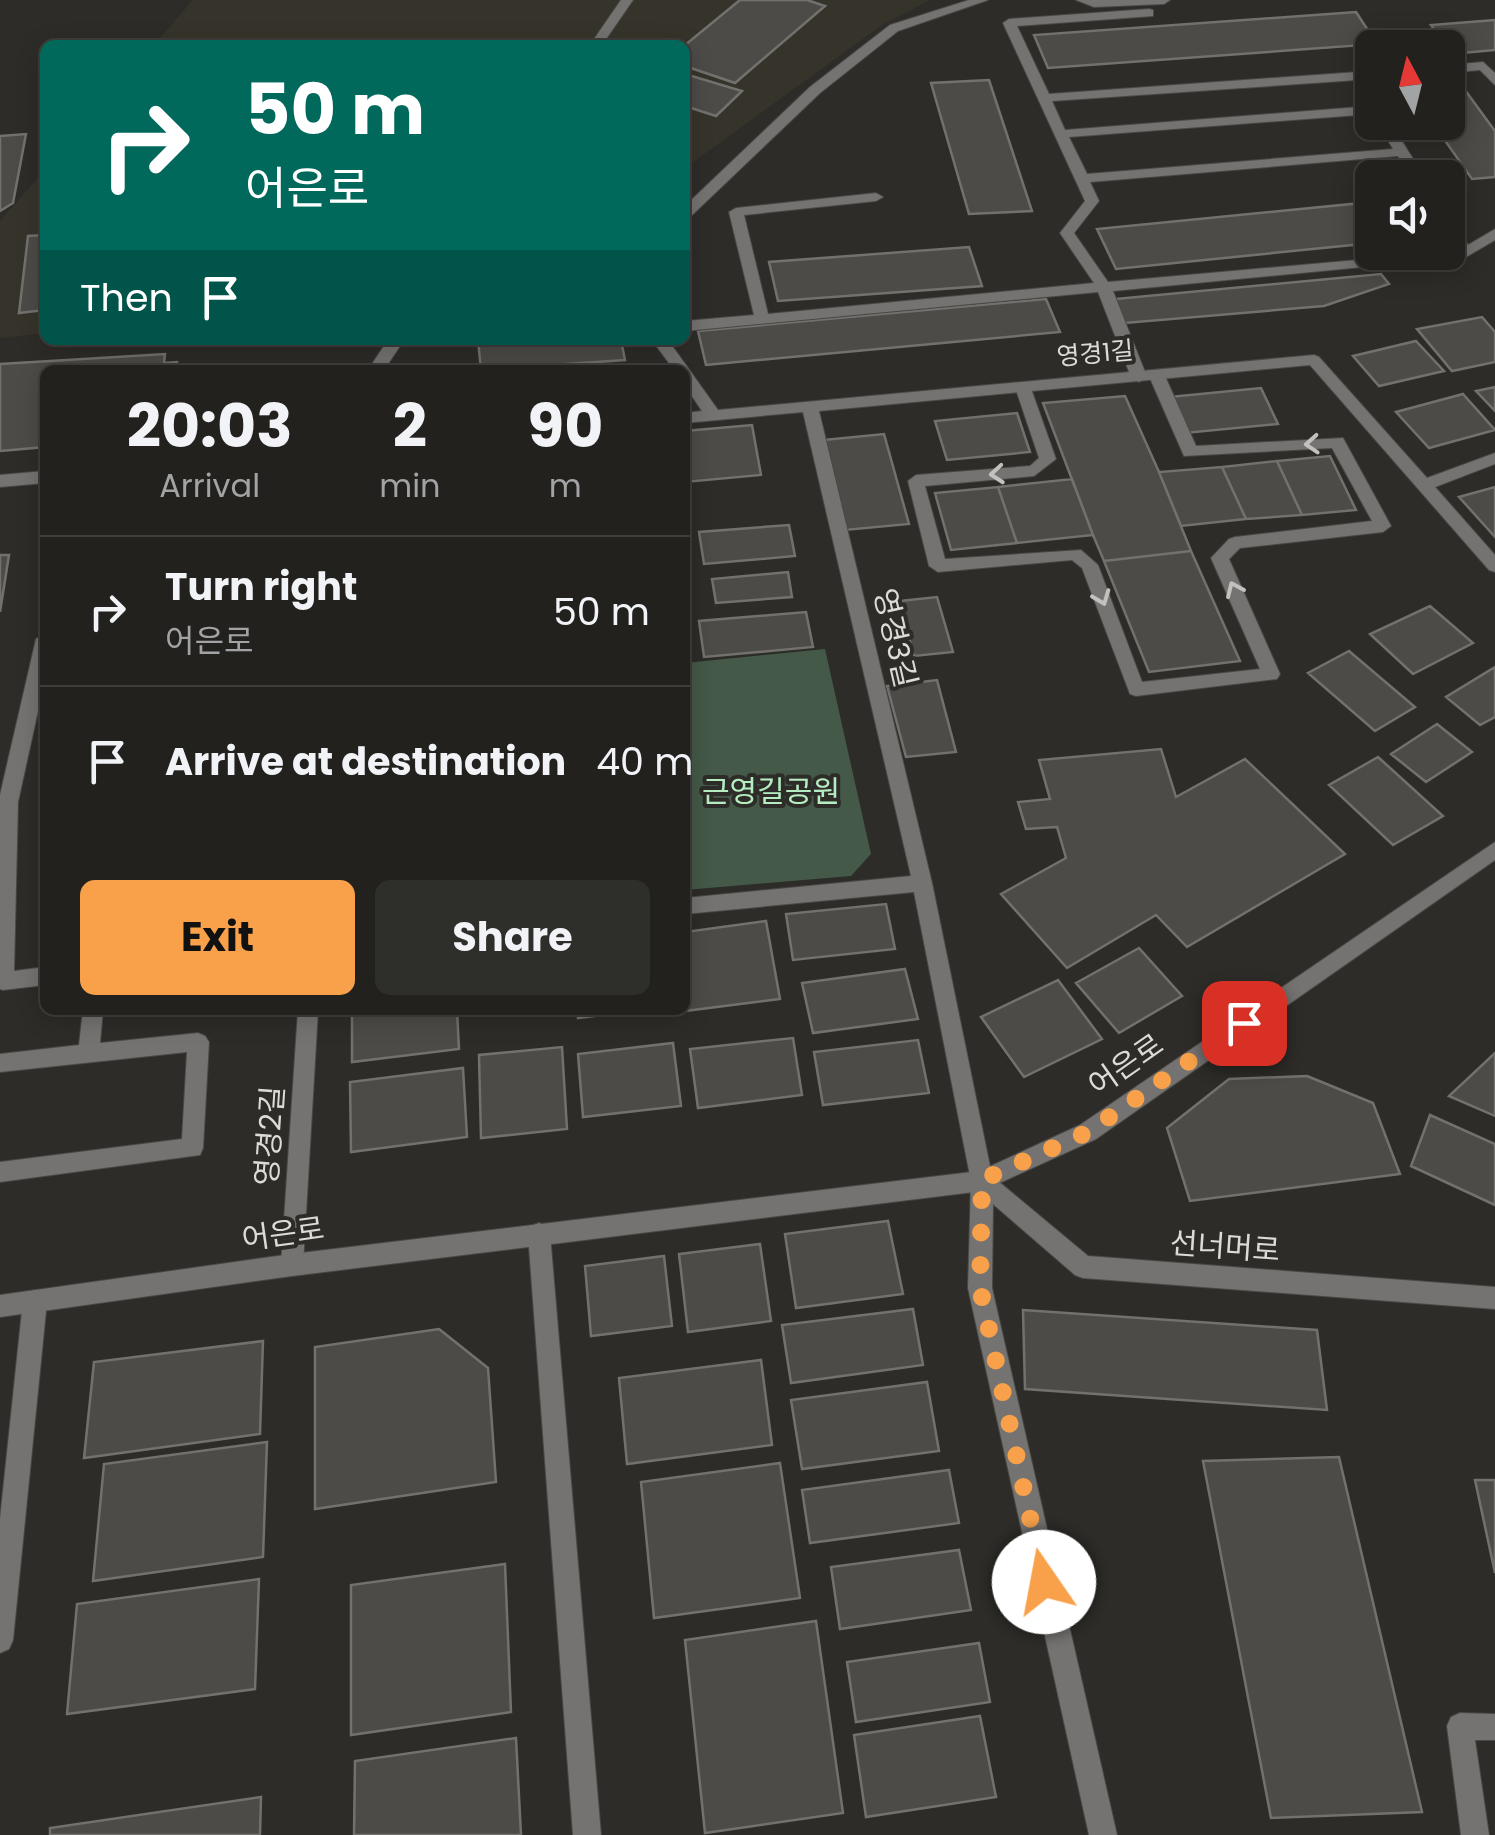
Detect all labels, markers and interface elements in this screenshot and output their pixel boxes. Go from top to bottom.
north arrow [1355,30,1465,140]
map controls [1355,30,1465,270]
text: 50 m [245,60,425,159]
icon: right [80,80,210,210]
text: 어은로 [245,157,369,220]
button: sound [1355,160,1465,270]
icon: arrive [193,270,248,325]
text: Then [80,271,173,324]
street label: 영경1길 [1055,333,1135,374]
text: 20:03 [127,384,293,468]
text: 2 [393,384,427,468]
text: 90 [527,384,603,468]
one-way arrow [1303,433,1319,454]
text: Arrival [159,463,260,508]
text: min [379,463,441,508]
text: m [549,463,582,508]
one-way arrow [989,463,1005,485]
text: Turn right [165,560,357,613]
one-way arrow [1226,582,1246,600]
icon: right [80,584,135,639]
street label: 영경3길 [863,584,928,692]
text: 50 m [553,585,650,638]
one-way arrow [1090,588,1110,606]
text: 어은로 [165,618,253,663]
icon: arrive [80,734,135,789]
text: Arrive at destination [165,735,566,788]
text: 40 m [596,735,693,788]
park label: 근영길공원 [702,770,840,813]
button: Exit [80,880,355,995]
button: Share [375,880,650,995]
pin [1202,981,1287,1066]
icon: arrive [1217,996,1272,1051]
street label: 어은로 [1079,1023,1172,1106]
street label: 영경2길 [245,1085,294,1187]
street label: 어은로 [239,1206,327,1261]
street label: 선너머로 [1168,1221,1282,1272]
position arrow [992,1530,1096,1634]

